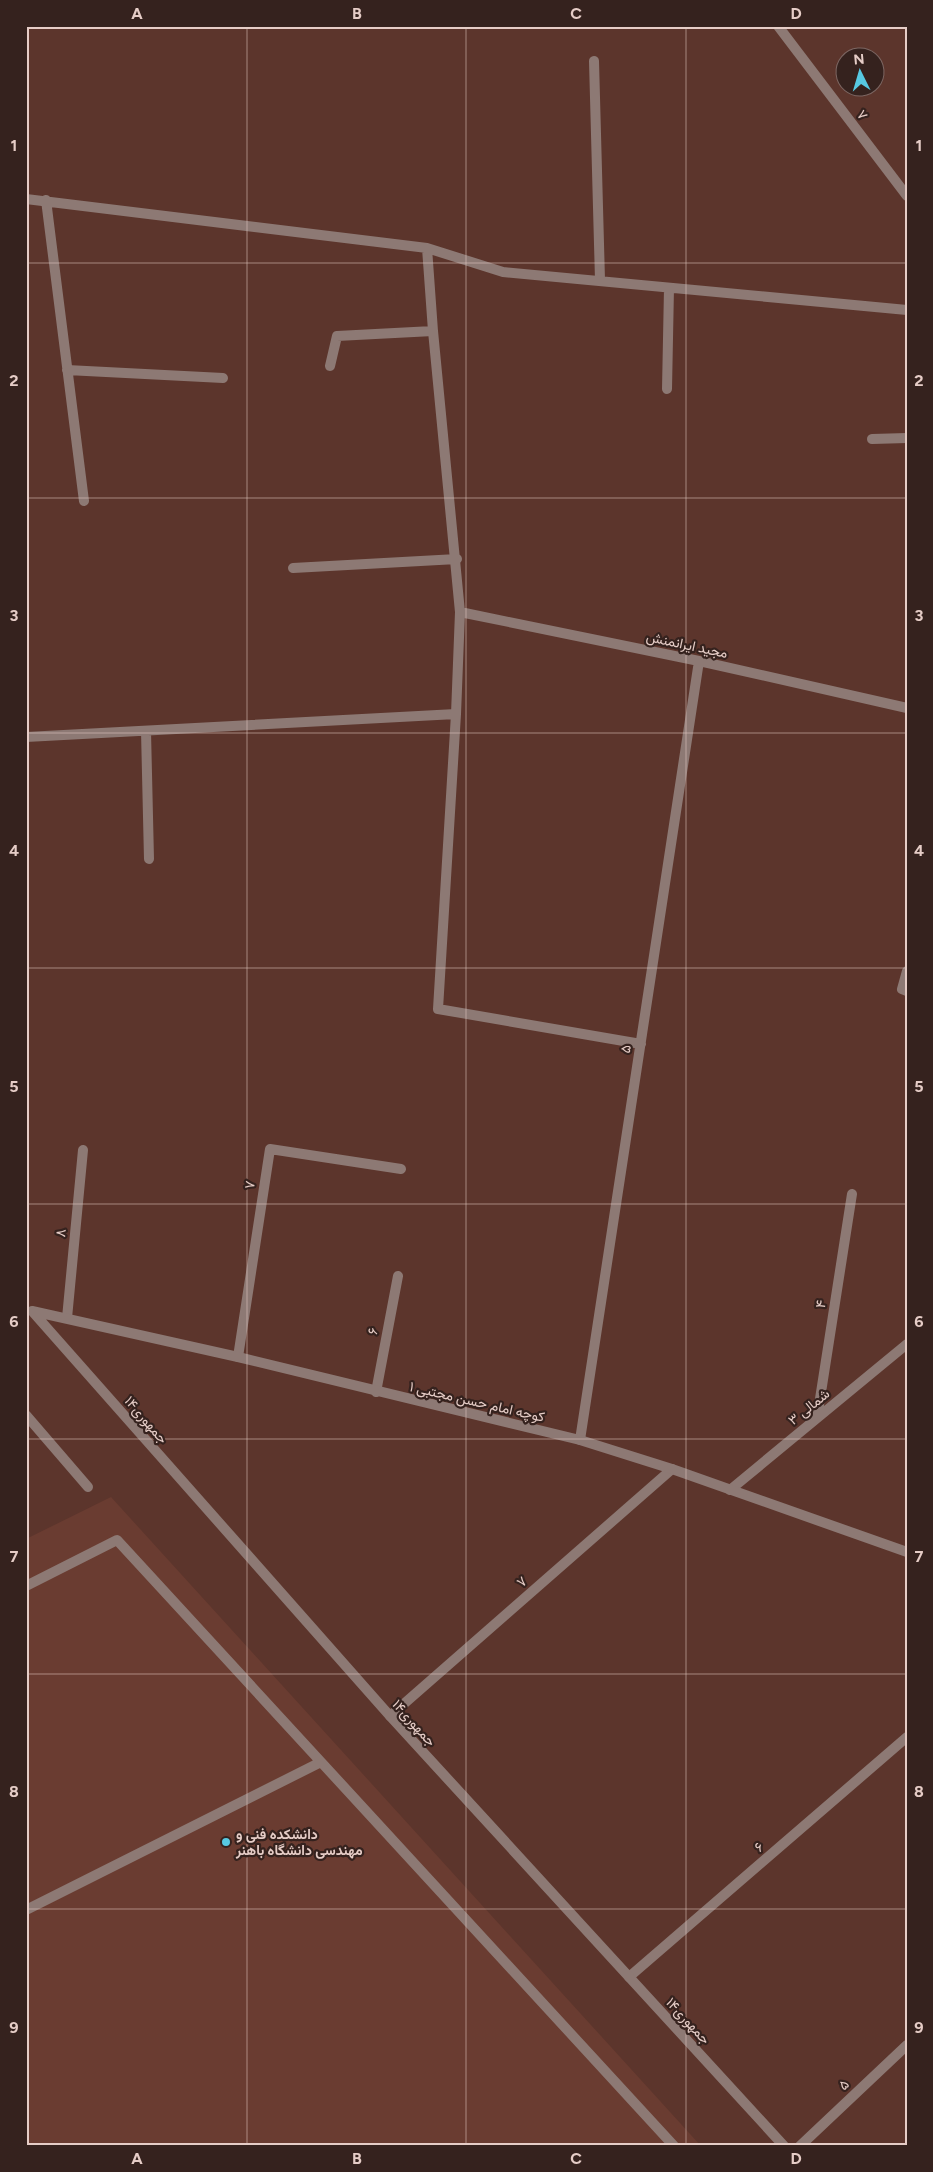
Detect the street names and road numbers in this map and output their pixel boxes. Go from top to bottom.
street label: ۷ [853,107,871,123]
street label: مجید ایرانمنش [645,628,729,662]
street label: ۵ [617,1044,635,1054]
street label: ۷ [241,1180,259,1190]
street label: ۸ [52,1228,70,1238]
street label: ۴ [812,1299,830,1309]
street label: ۶ [364,1326,382,1336]
street label: کوچه امام حسن مجتبی ۱ [408,1378,546,1427]
street label: ۳ شمالی [785,1385,833,1429]
street label: جمهوری۱۴ [121,1393,171,1447]
street label: ۷ [513,1573,531,1591]
street label: جمهوری۱۴ [389,1696,439,1750]
street label: ۶ [751,1838,767,1856]
street label: جمهوری۱۴ [662,1994,714,2048]
street label: ۵ [835,2076,853,2094]

